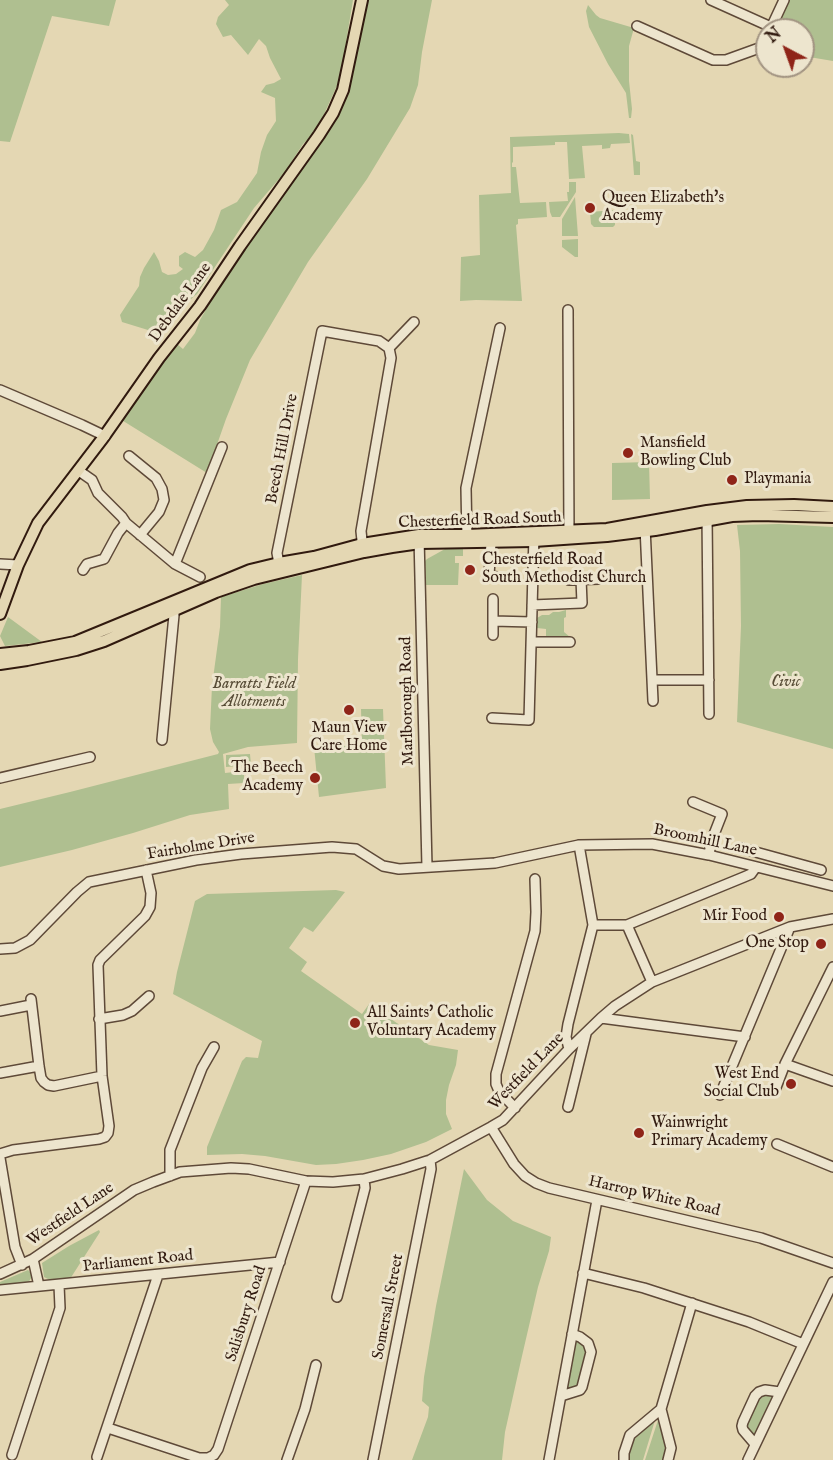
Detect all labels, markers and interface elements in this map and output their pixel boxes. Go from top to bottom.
north arrow [755,18,815,78]
text: N [763,24,786,48]
place label: Queen Elizabeth's Academy [602,189,724,227]
marker: Queen Elizabeth's Academy [583,201,597,215]
street label: Debdale Lane [146,260,216,346]
street label: Beech Hill Drive [263,392,303,506]
place label: Mansfield Bowling Club [640,434,731,472]
marker: Mansfield Bowling Club [621,446,635,460]
place label: Playmania [744,470,811,490]
marker: Playmania [725,473,739,487]
street label: Chesterfield Road South [398,509,562,533]
place label: Chesterfield Road South Methodist Church [482,551,646,589]
marker: Chesterfield Road South Methodist Church [463,563,477,577]
street label: Marlborough Road [397,636,419,766]
park label: Civic [771,673,801,693]
park label: Barratts Field Allotments [212,675,296,713]
marker: Maun View Care Home [342,703,356,717]
place label: Maun View Care Home [311,719,387,757]
place label: The Beech Academy [231,759,303,797]
marker: The Beech Academy [308,771,322,785]
street label: Broomhill Lane [652,821,758,861]
street label: Fairholme Drive [146,829,256,865]
place label: Mir Food [703,907,767,927]
marker: Mir Food [772,910,786,924]
place label: One Stop [745,934,809,954]
marker: One Stop [814,937,828,951]
place label: All Saints' Catholic Voluntary Academy [367,1004,496,1042]
marker: All Saints' Catholic Voluntary Academy [348,1016,362,1030]
street label: Westfield Lane [485,1029,569,1115]
place label: West End Social Club [704,1065,779,1103]
marker: West End Social Club [784,1077,798,1091]
place label: Wainwright Primary Academy [651,1114,768,1152]
marker: Wainwright Primary Academy [632,1126,646,1140]
street label: Harrop White Road [586,1173,722,1221]
street label: Westfield Lane [24,1179,118,1251]
street label: Parliament Road [82,1247,194,1277]
street label: Somersall Street [369,1253,409,1361]
street label: Salisbury Road [222,1264,272,1364]

